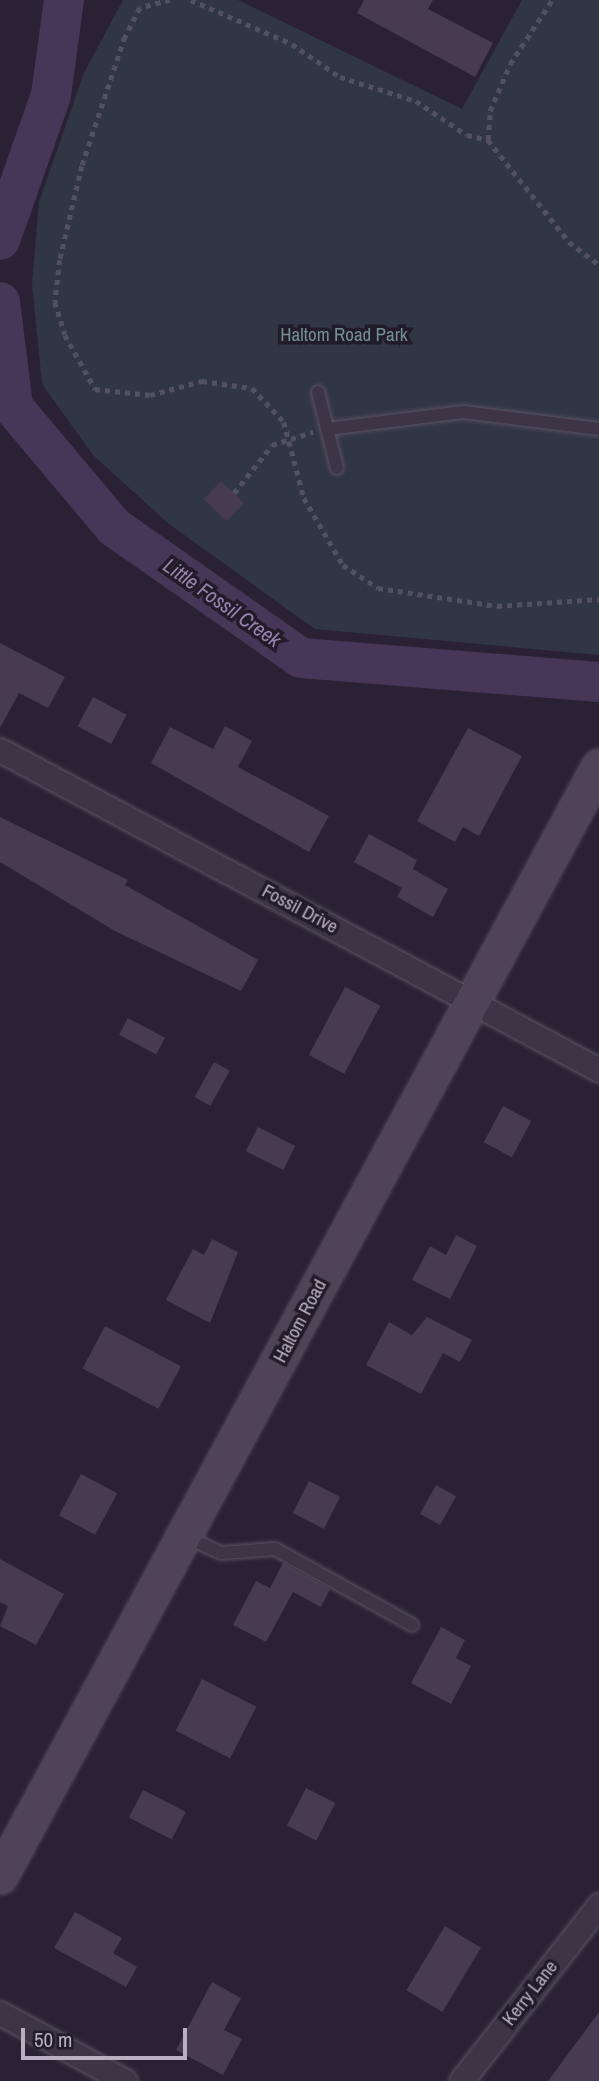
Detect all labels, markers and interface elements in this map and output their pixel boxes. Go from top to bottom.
park label: Haltom Road Park [280,324,408,346]
water label: Little Fossil Creek [158,553,286,653]
street label: Fossil Drive [258,880,342,938]
street label: Haltom Road [269,1276,331,1366]
street label: Kerry Lane [498,1956,562,2030]
scale bar [24,2014,191,2058]
text: 50 m [34,2025,72,2054]

